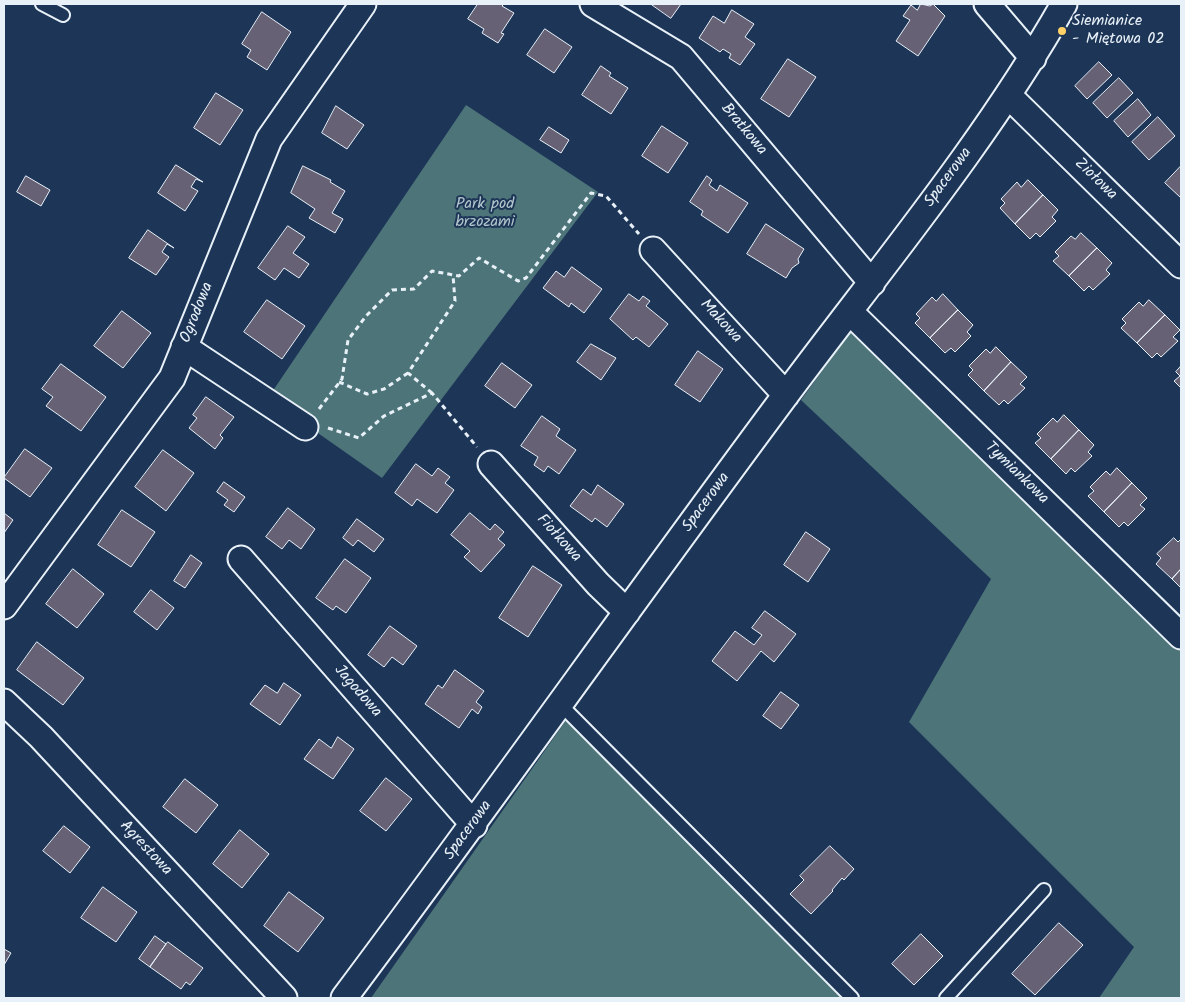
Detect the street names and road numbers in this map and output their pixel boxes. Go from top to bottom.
street label: Bratkowa [716,100,770,160]
street label: Spacerowa [921,145,977,211]
street label: Ziołowa [1070,155,1120,205]
street label: Ogrodowa [177,280,219,346]
street label: Makowa [695,296,745,348]
street label: Tymiankowa [980,439,1052,509]
street label: Spacerowa [679,470,735,536]
street label: Fiołkowa [531,511,585,567]
street label: Jagodowa [329,662,385,722]
street label: Spacerowa [441,798,497,864]
street label: Agrestowa [115,817,175,881]

